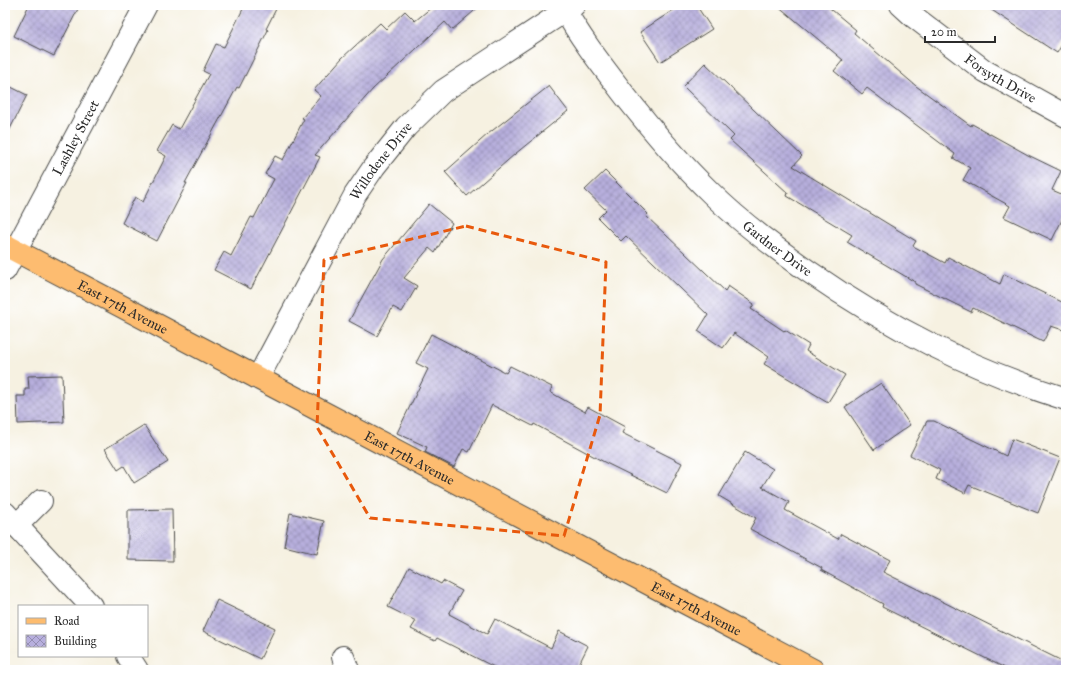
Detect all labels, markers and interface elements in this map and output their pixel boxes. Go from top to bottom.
scale bar [925,18,995,44]
text: 20 m [931,25,957,39]
street label: Forsyth Drive [961,50,1039,107]
street label: Lashley Street [49,97,103,178]
street label: Willodene Drive [346,118,416,203]
street label: Gardner Drive [739,217,815,280]
street label: East 17th Avenue [74,277,171,338]
street label: East 17th Avenue [361,427,458,489]
street label: East 17th Avenue [648,578,744,640]
legend [18,605,148,657]
text: Road [54,614,80,628]
text: Building [54,634,97,649]

